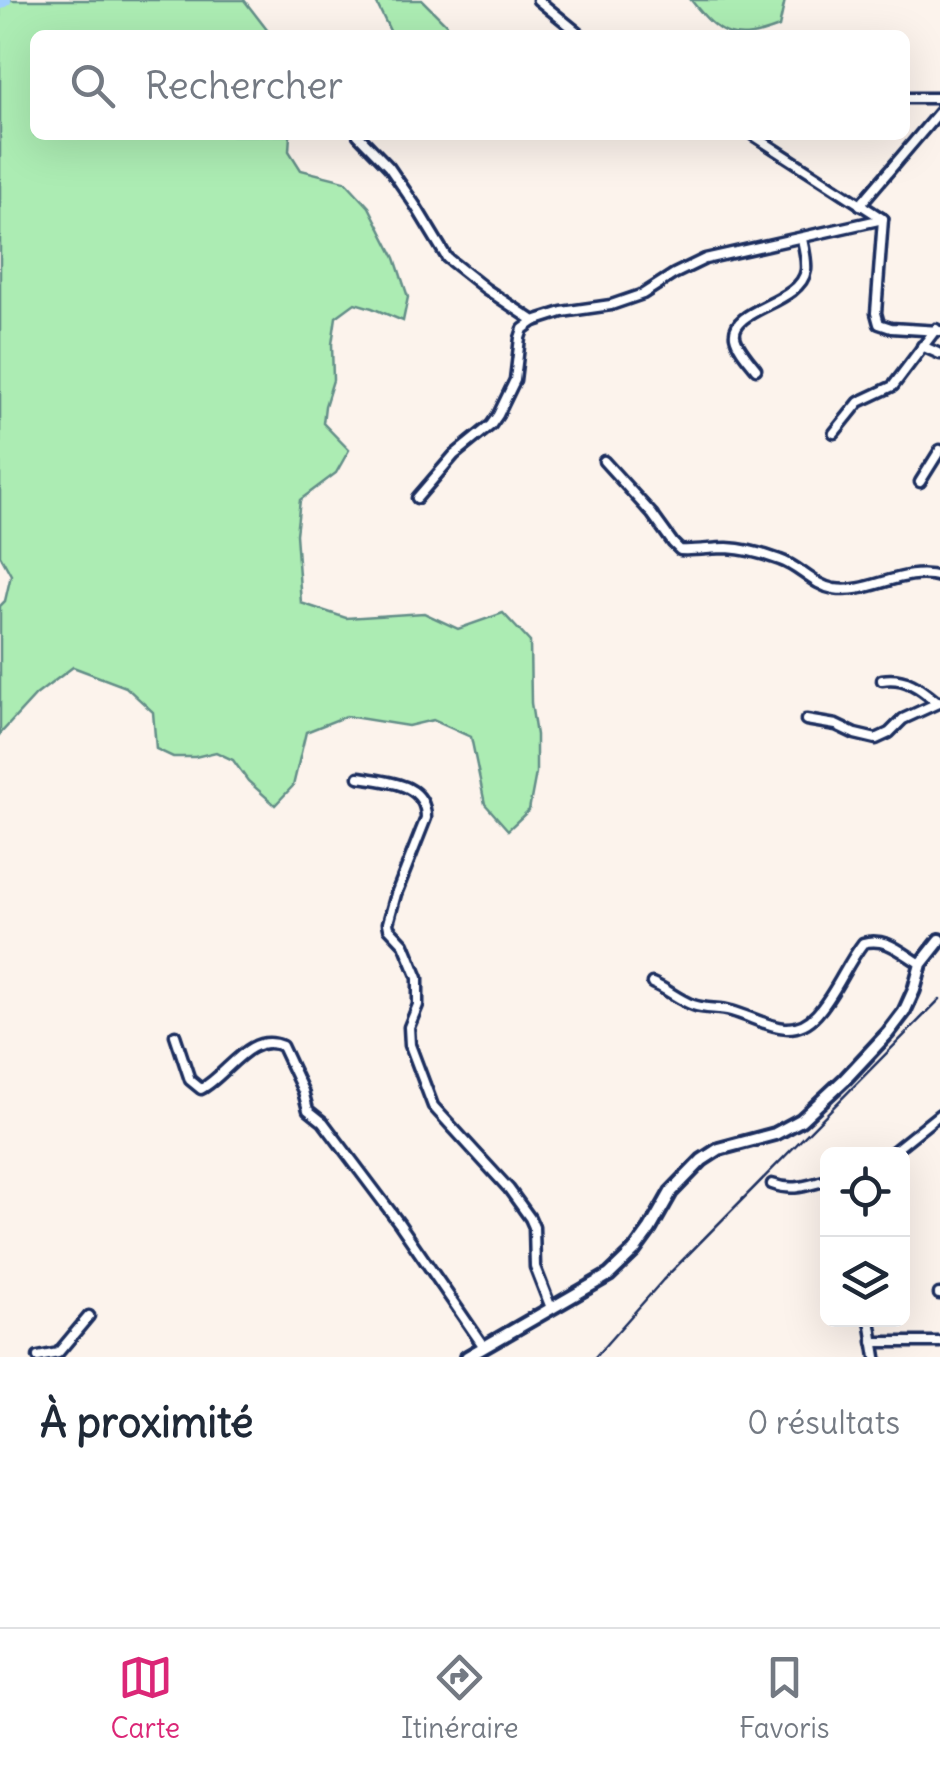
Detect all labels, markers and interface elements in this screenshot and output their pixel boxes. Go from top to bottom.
search box [30,30,910,140]
icon: search [65,58,120,113]
text: Rechercher [145,62,343,109]
map controls [820,1147,910,1327]
button: locate [820,1147,910,1237]
button: layers [820,1237,910,1327]
text: À proximité [40,1396,253,1448]
text: 0 résultats [747,1402,900,1443]
tab: Carte [110,1650,180,1746]
tab: Itinéraire [401,1650,519,1746]
tab: Favoris [739,1650,830,1746]

